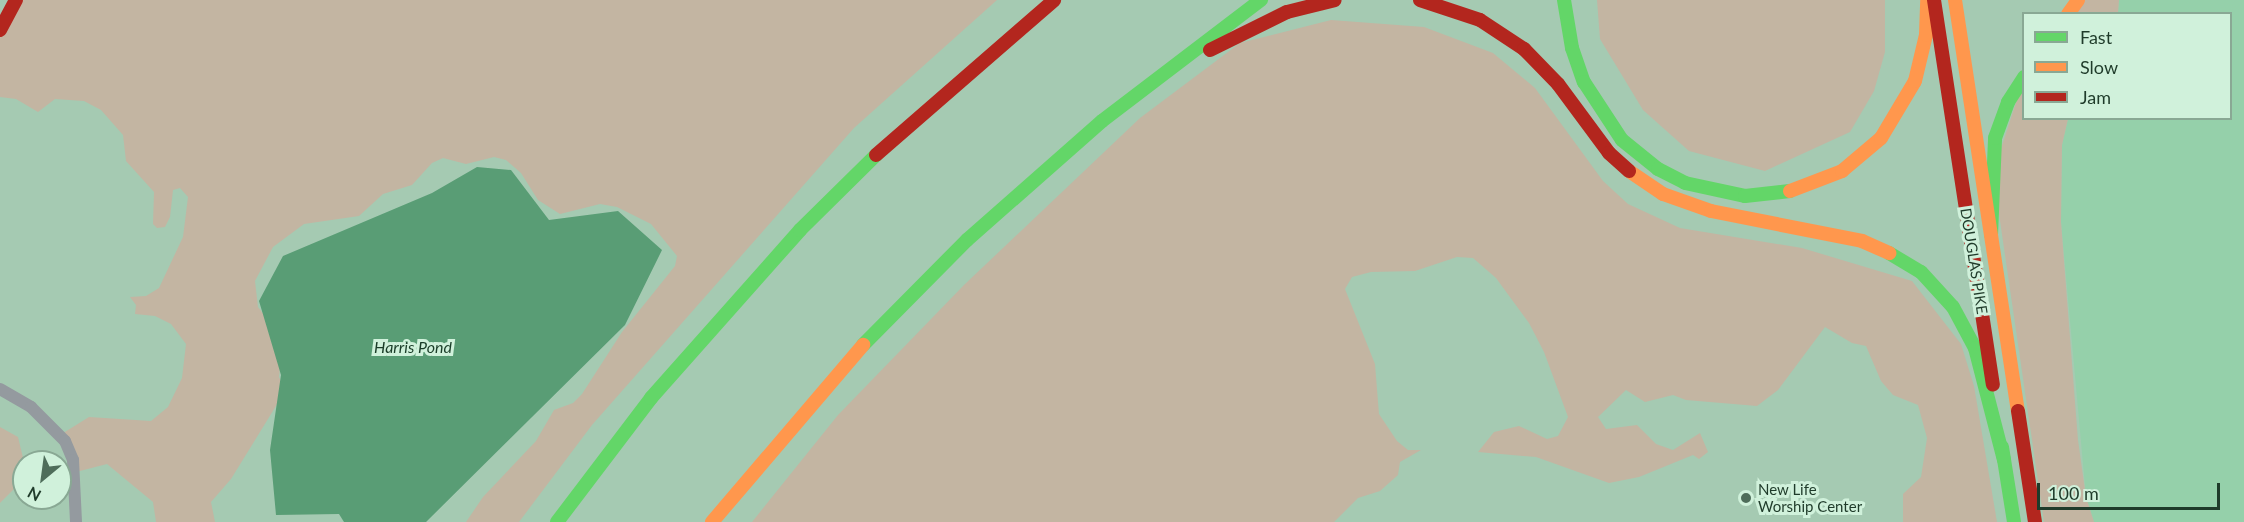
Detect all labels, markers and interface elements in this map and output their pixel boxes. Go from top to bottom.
legend [2022,12,2232,120]
text: Fast [2080,26,2112,48]
text: Slow [2080,56,2118,78]
text: Jam [2080,86,2111,108]
street label: DOUGLAS PIKE [1957,207,1991,315]
water label: Harris Pond [374,337,452,357]
north arrow [12,450,72,510]
scale bar [2040,471,2223,509]
place label: New Life Worship Center [1758,480,1862,515]
text: 100 m [2048,482,2099,504]
text: N [24,483,44,506]
marker: New Life Worship Center [1739,491,1753,505]

